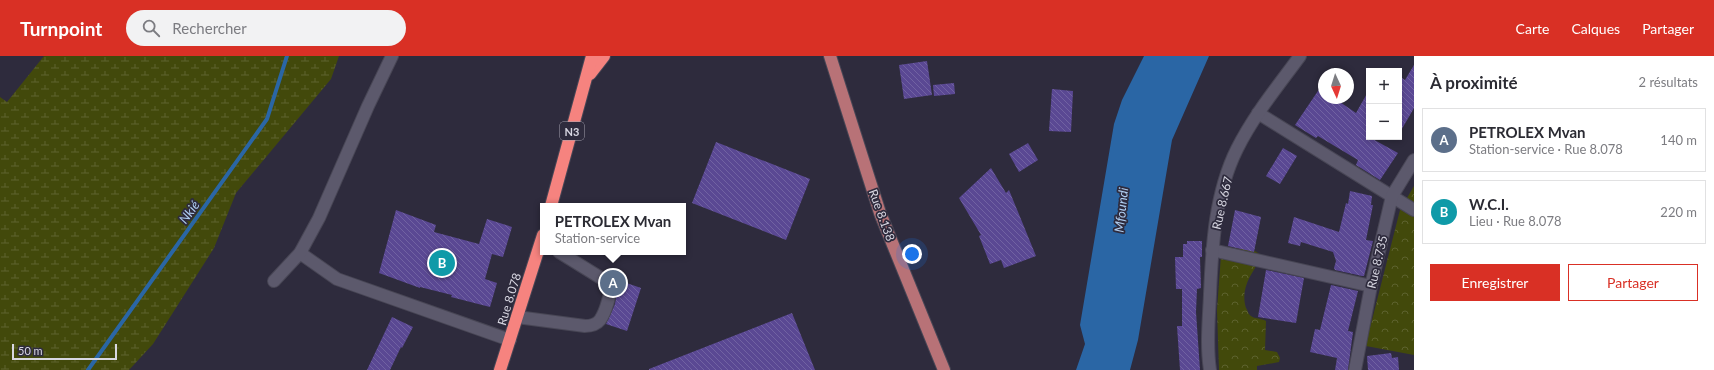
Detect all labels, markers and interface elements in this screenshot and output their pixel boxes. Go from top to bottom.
search box [126,10,406,46]
text: Turnpoint [20,17,102,40]
icon: search [140,17,162,39]
text: Rechercher [172,19,247,37]
text: Carte [1516,20,1549,37]
text: Calques [1571,20,1620,37]
text: Partager [1642,20,1694,37]
north arrow [1318,68,1354,104]
map controls [1366,68,1402,140]
button: + [1366,68,1402,104]
text: À proximité [1430,72,1518,93]
text: 2 résultats [1639,74,1698,90]
button: − [1366,104,1402,140]
road number: N3 [560,122,584,140]
text: PETROLEX Mvan [1469,123,1585,141]
text: A [1439,132,1449,148]
text: 140 m [1660,132,1697,148]
text: Station-service · Rue 8.078 [1469,141,1623,157]
street label: Rue 8.667 [1209,175,1235,231]
street label: Rue 8.138 [866,187,898,243]
water label: Mfoundi [1111,187,1131,233]
text: W.C.I. [1469,195,1509,213]
water label: Nkié [175,197,203,227]
popup [540,203,686,255]
text: B [1440,204,1448,220]
text: 220 m [1660,204,1697,220]
text: PETROLEX Mvan [555,212,671,230]
text: Lieu · Rue 8.078 [1469,213,1562,229]
text: Station-service [555,230,640,246]
street label: Rue 8.735 [1364,234,1390,290]
your location [902,244,922,264]
pin: B [429,248,455,278]
button: Enregistrer [1430,264,1560,301]
button: Partager [1568,264,1698,301]
pin: A [600,268,626,298]
street label: Rue 8.078 [494,271,524,327]
scale bar [12,342,117,361]
text: 50 m [18,344,43,357]

